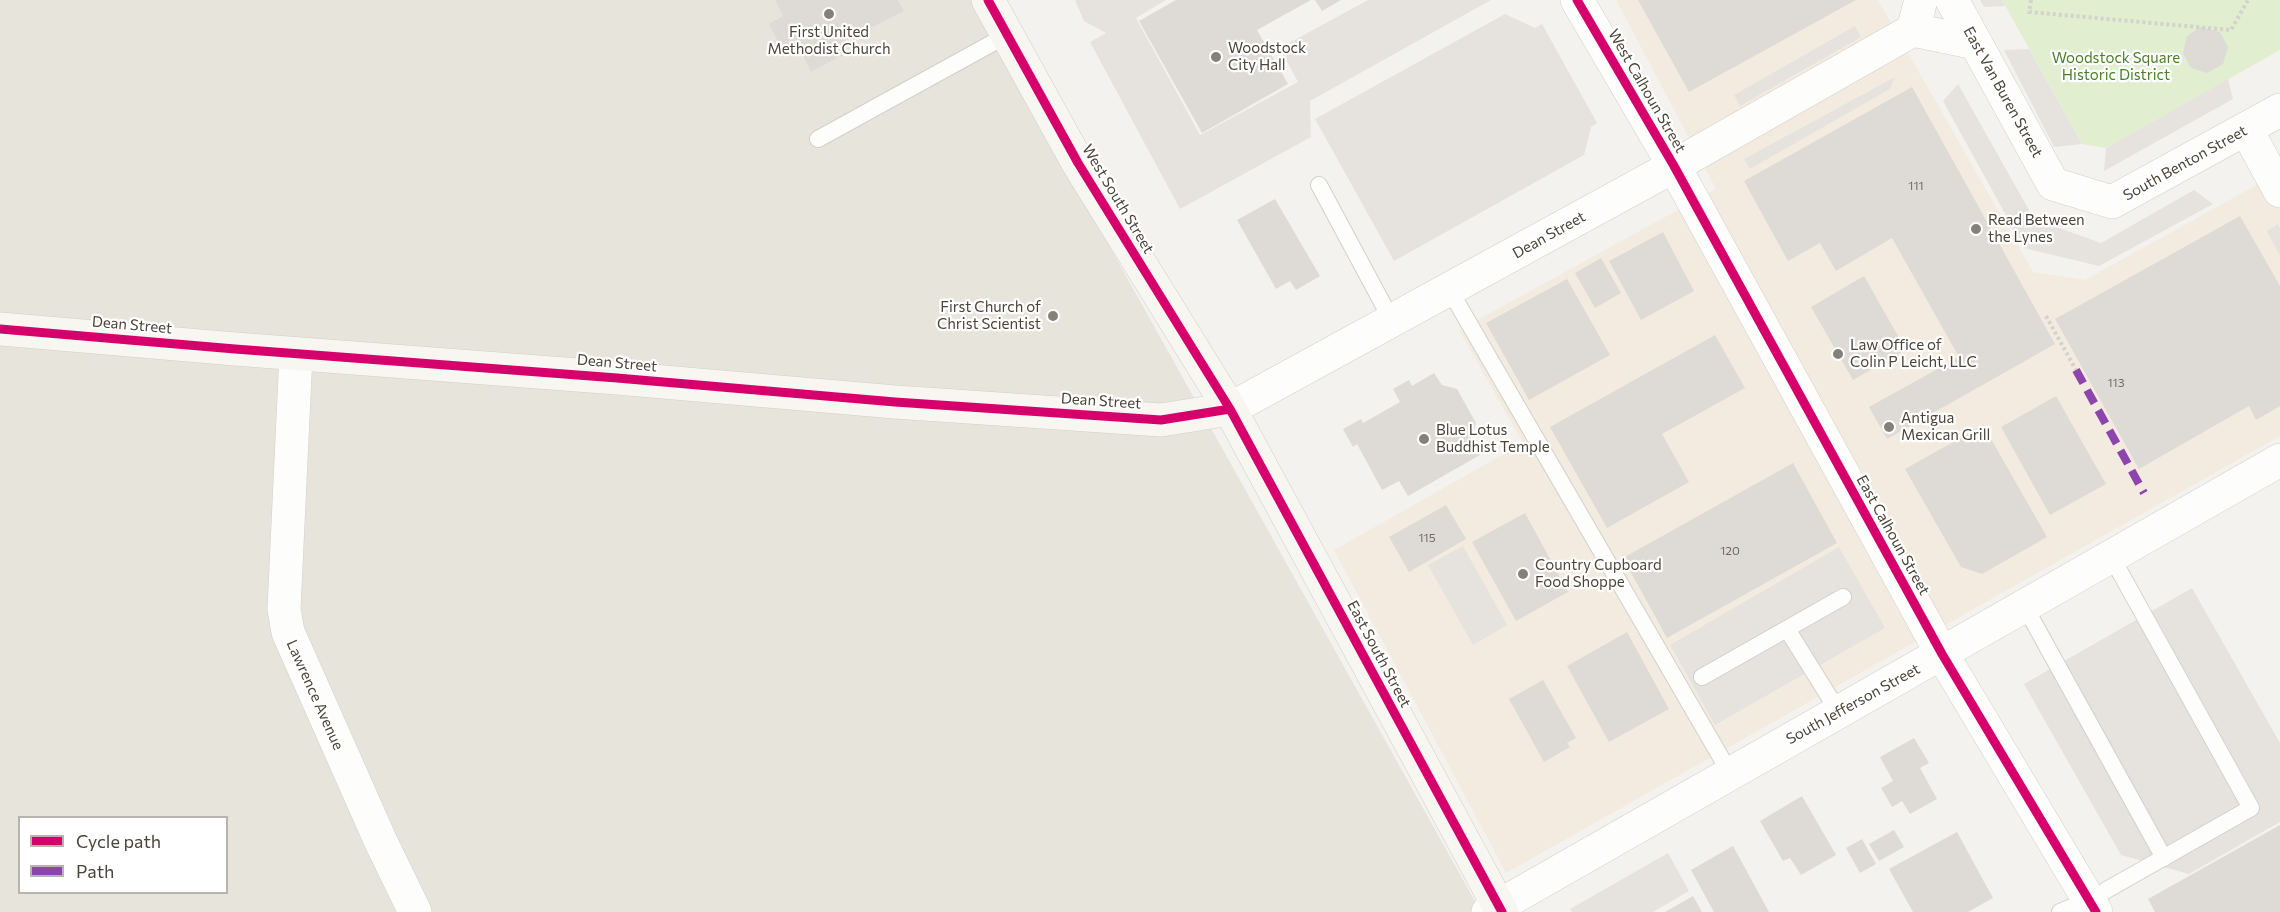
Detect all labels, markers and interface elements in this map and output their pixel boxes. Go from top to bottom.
marker: First United Methodist Church [822,7,836,21]
place label: First United Methodist Church [767,23,891,58]
street label: East Van Buren Street [1960,23,2046,161]
street label: West Calhoun Street [1604,26,1690,156]
place label: Woodstock City Hall [1228,39,1306,74]
park label: Woodstock Square Historic District [2052,49,2180,84]
marker: Woodstock City Hall [1209,50,1223,64]
street label: South Benton Street [2120,121,2250,205]
street label: West South Street [1078,141,1158,257]
house number: 111 [1908,179,1924,193]
street label: Dean Street [1509,208,1589,262]
place label: Read Between the Lynes [1988,211,2085,246]
marker: Read Between the Lynes [1969,222,1983,236]
place label: First Church of Christ Scientist [937,298,1041,333]
marker: First Church of Christ Scientist [1046,309,1060,323]
street label: Dean Street [91,313,173,337]
place label: Law Office of Colin P Leicht, LLC [1850,336,1977,371]
marker: Law Office of Colin P Leicht, LLC [1831,347,1845,361]
street label: Dean Street [576,351,658,375]
house number: 113 [2107,376,2125,390]
street label: Dean Street [1060,389,1142,413]
place label: Antigua Mexican Grill [1901,409,1990,444]
marker: Antigua Mexican Grill [1882,420,1896,434]
place label: Blue Lotus Buddhist Temple [1436,421,1550,456]
marker: Blue Lotus Buddhist Temple [1417,432,1431,446]
street label: East Calhoun Street [1853,472,1933,598]
house number: 115 [1418,531,1436,545]
house number: 120 [1720,544,1740,558]
place label: Country Cupboard Food Shoppe [1535,556,1662,591]
marker: Country Cupboard Food Shoppe [1516,567,1530,581]
street label: East South Street [1343,597,1415,711]
street label: Lawrence Avenue [283,637,347,753]
street label: South Jefferson Street [1783,660,1923,748]
legend [18,816,228,894]
text: Cycle path [76,830,161,852]
text: Path [76,860,114,882]

